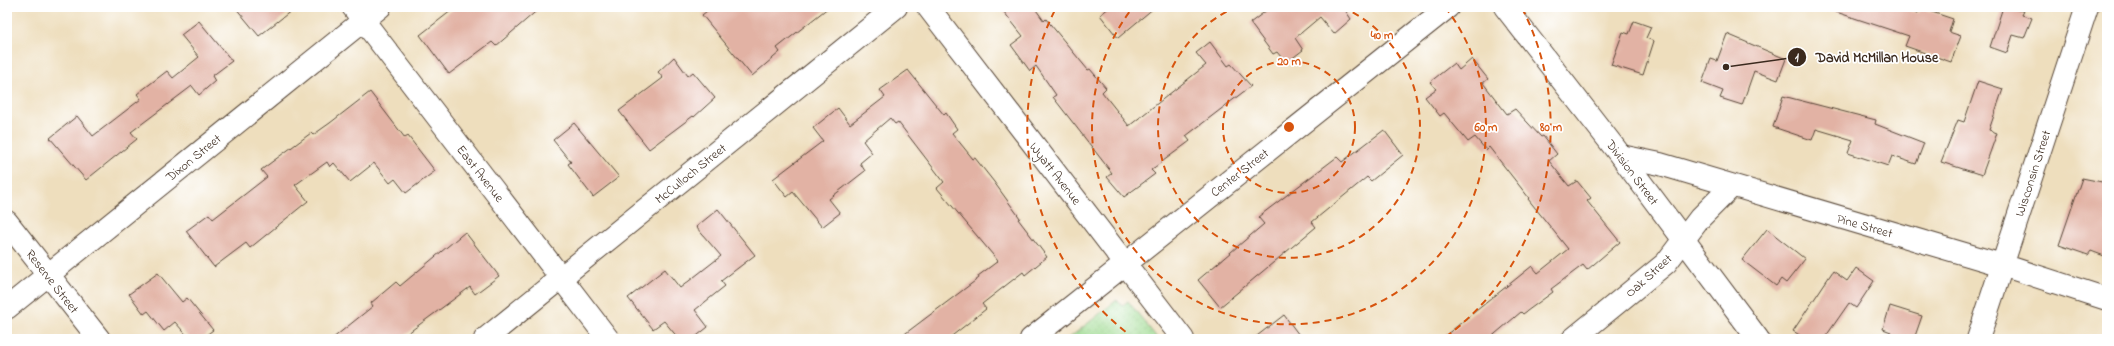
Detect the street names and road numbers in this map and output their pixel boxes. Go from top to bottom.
street label: Wisconsin Street [2010,127,2057,219]
street label: Dixon Street [161,129,226,187]
street label: Division Street [1600,135,1663,210]
street label: Wyatt Avenue [1023,138,1086,210]
street label: McCulloch Street [651,139,731,209]
street label: East Avenue [451,141,508,207]
street label: Center Street [1207,144,1274,202]
street label: Pine Street [1834,209,1895,244]
street label: Reserve Street [21,246,83,318]
street label: Oak Street [1621,249,1677,302]

